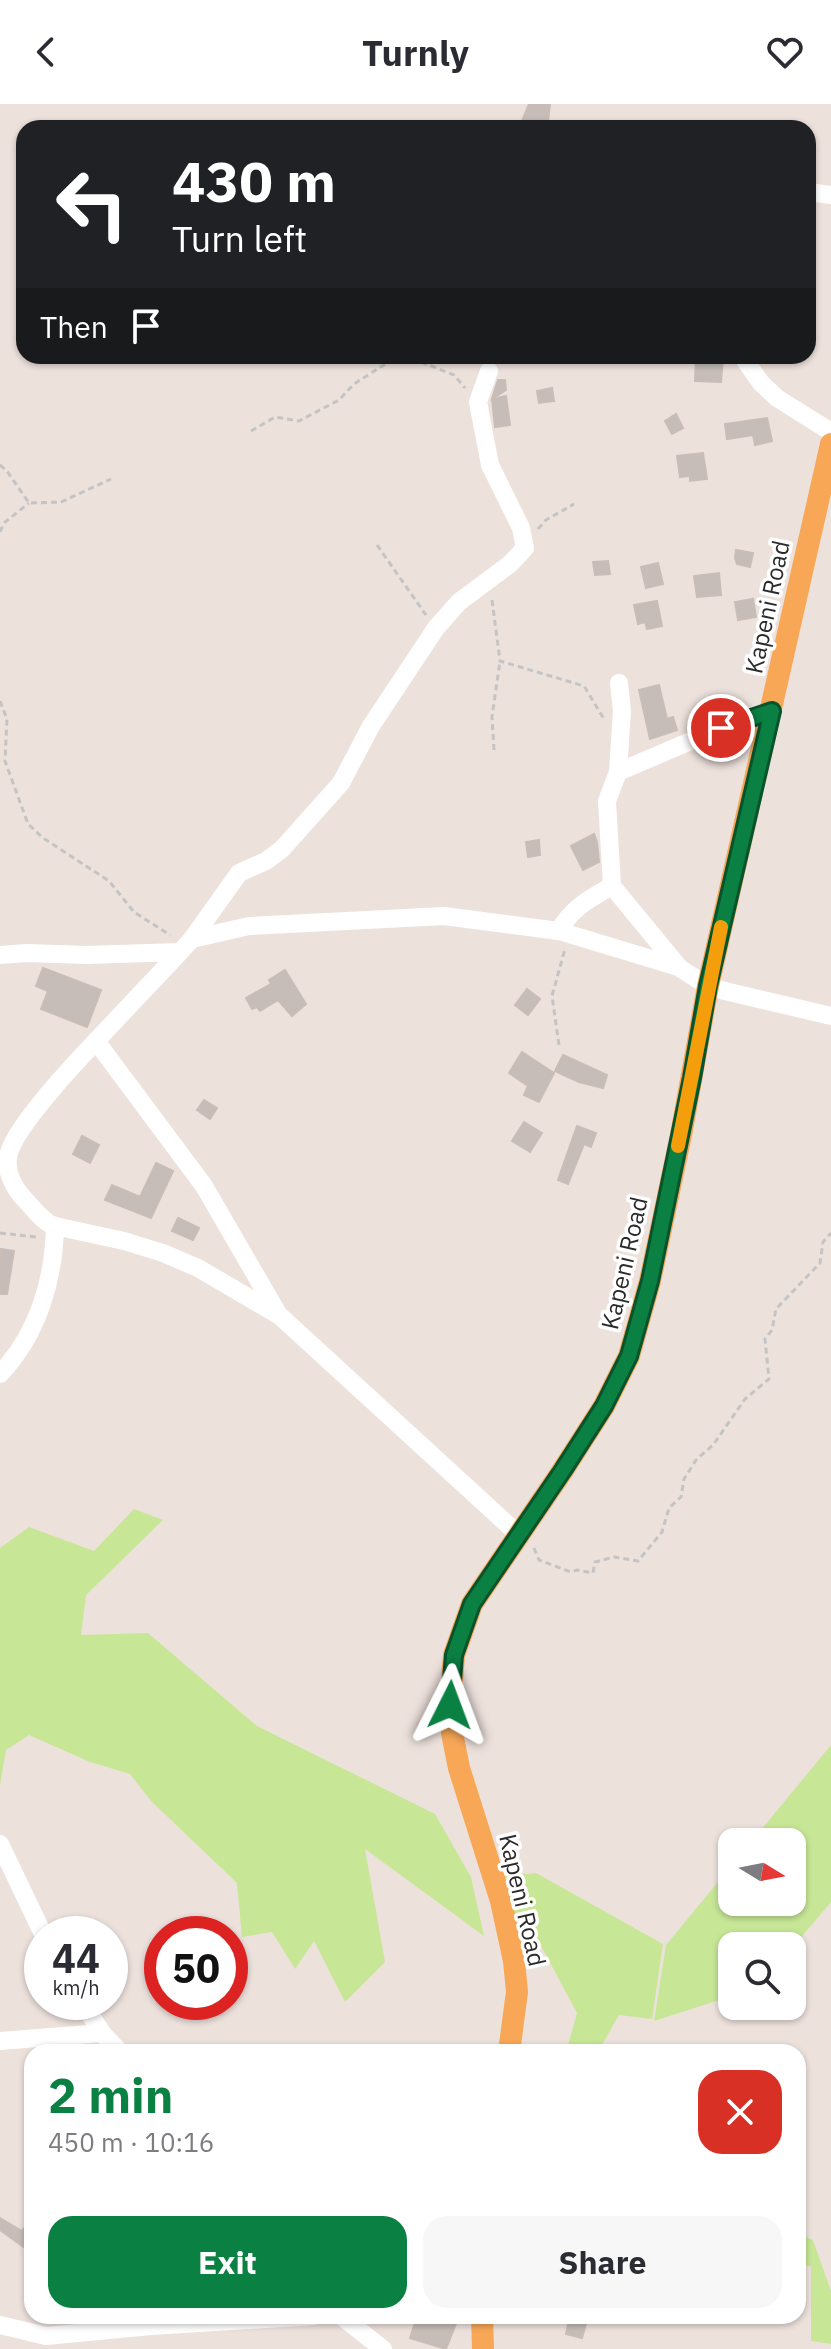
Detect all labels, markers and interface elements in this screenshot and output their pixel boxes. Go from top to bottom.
text: Turnly [362,29,469,76]
icon: back [24,30,68,74]
icon: heart [763,30,807,74]
text: 430 m [172,145,336,217]
icon: left [40,152,144,256]
text: Turn left [172,215,307,262]
icon: arrive [124,304,168,348]
text: Then [40,307,108,346]
street label: Kapeni Road [737,538,797,676]
pin [687,694,755,762]
icon: arrive [699,706,743,750]
street label: Kapeni Road [593,1194,655,1332]
position arrow [408,1663,492,1747]
north arrow [718,1828,806,1916]
map controls [718,1828,806,2020]
street label: Kapeni Road [492,1831,554,1969]
speed limit sign: 50 [144,1916,248,2020]
text: 44 [52,1932,100,1984]
button: search [718,1932,806,2020]
text: km/h [52,1974,100,2001]
text: 2 min [48,2064,173,2126]
button: close [698,2070,782,2154]
text: 450 m · 10:16 [48,2125,214,2159]
button: Exit [48,2216,407,2308]
button: Share [423,2216,782,2308]

